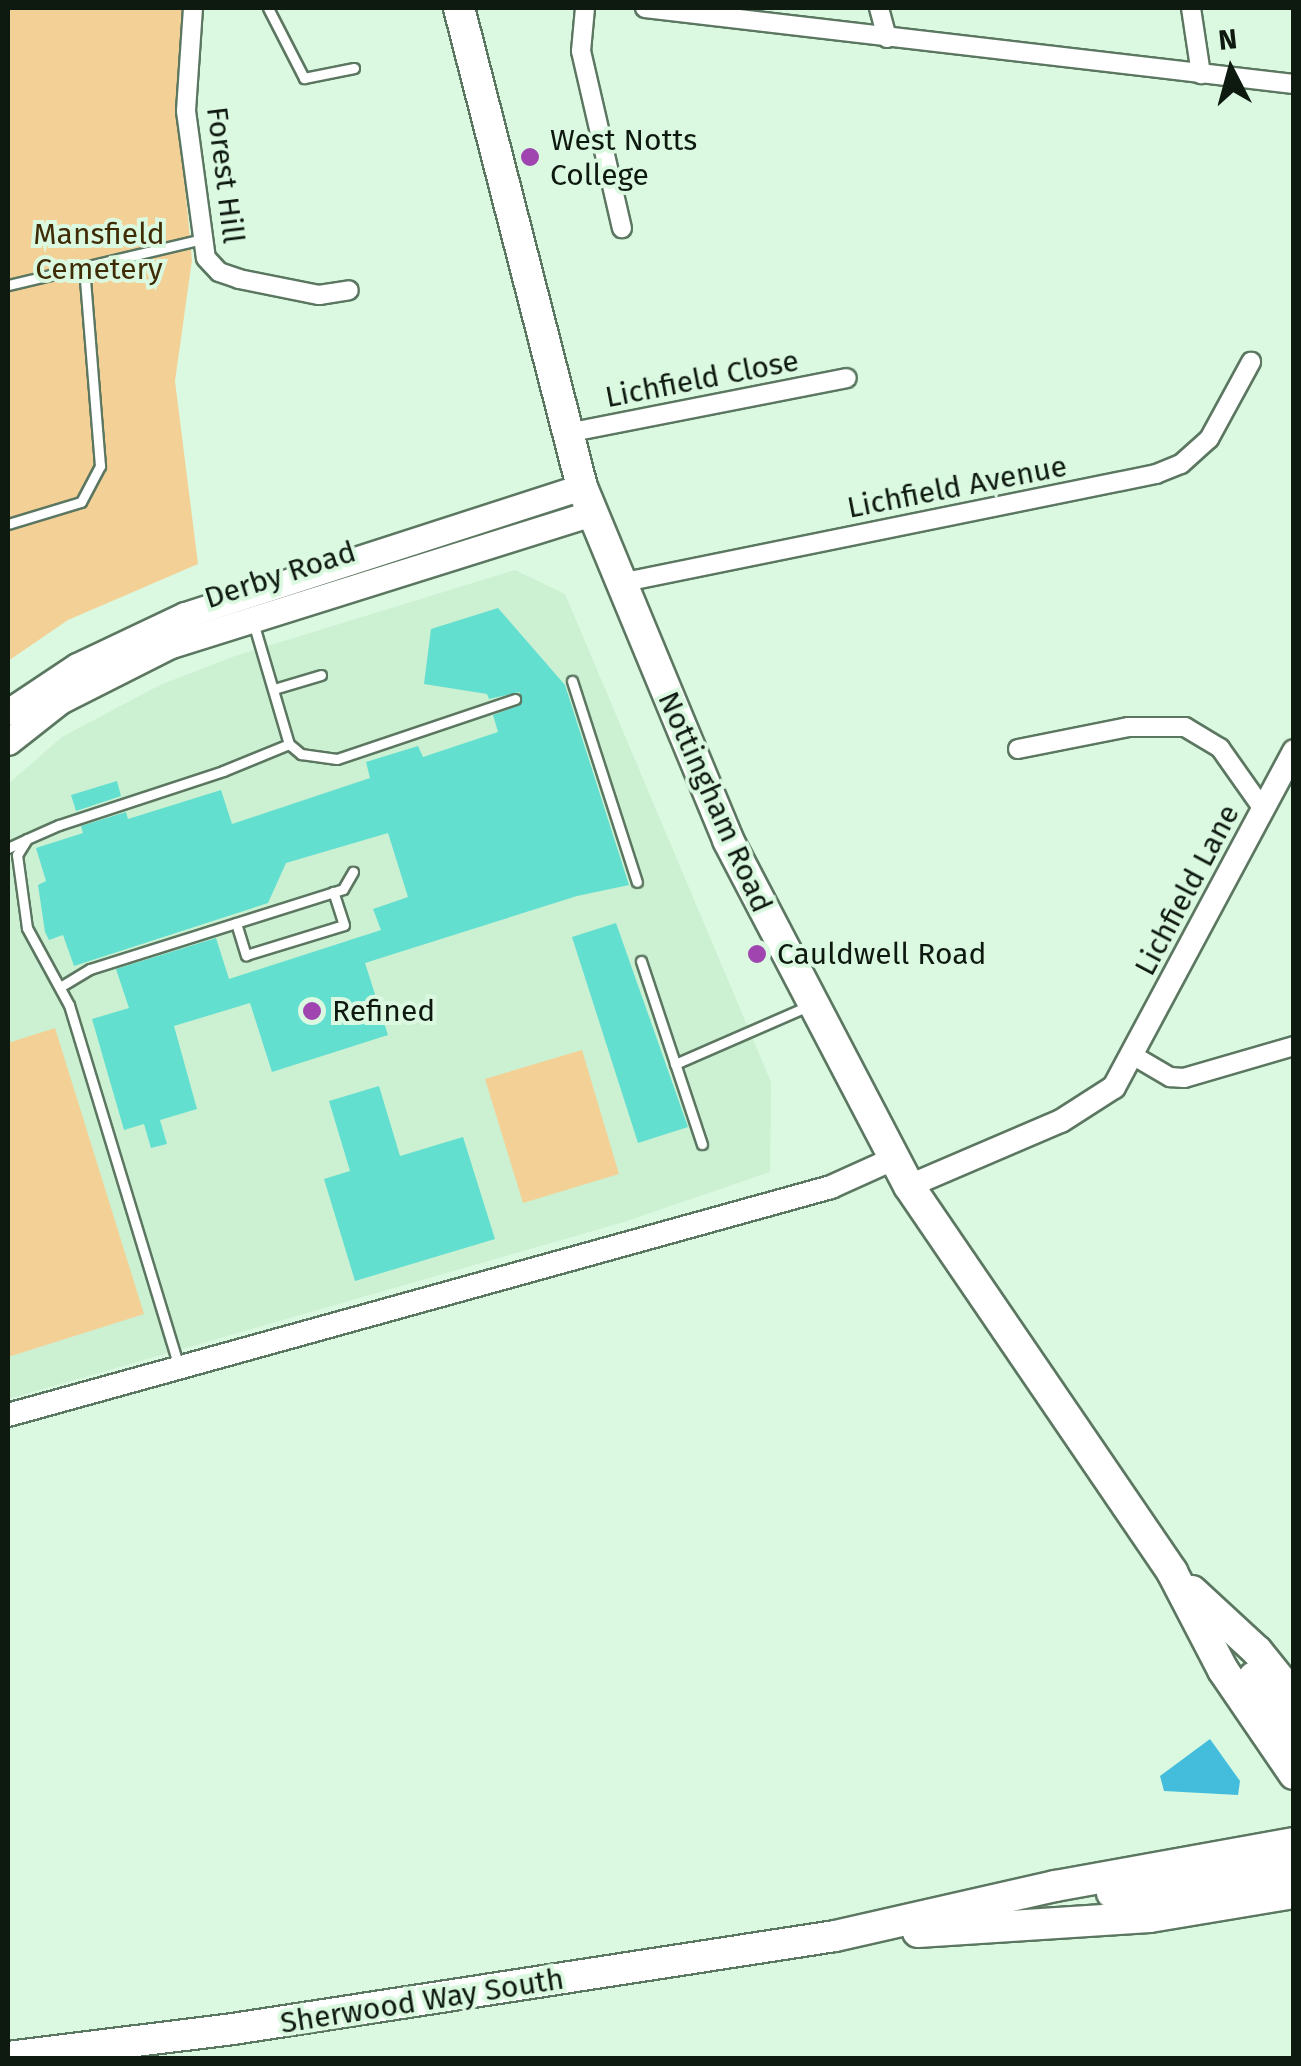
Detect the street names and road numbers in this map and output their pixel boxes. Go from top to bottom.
street label: Forest Hill [199,105,251,245]
street label: Lichfield Close [602,343,802,415]
street label: Lichfield Avenue [844,448,1070,526]
street label: Derby Road [200,534,360,616]
street label: Nottingham Road [650,686,780,918]
street label: Lichfield Lane [1127,798,1247,982]
street label: Sherwood Way South [278,1961,566,2041]

